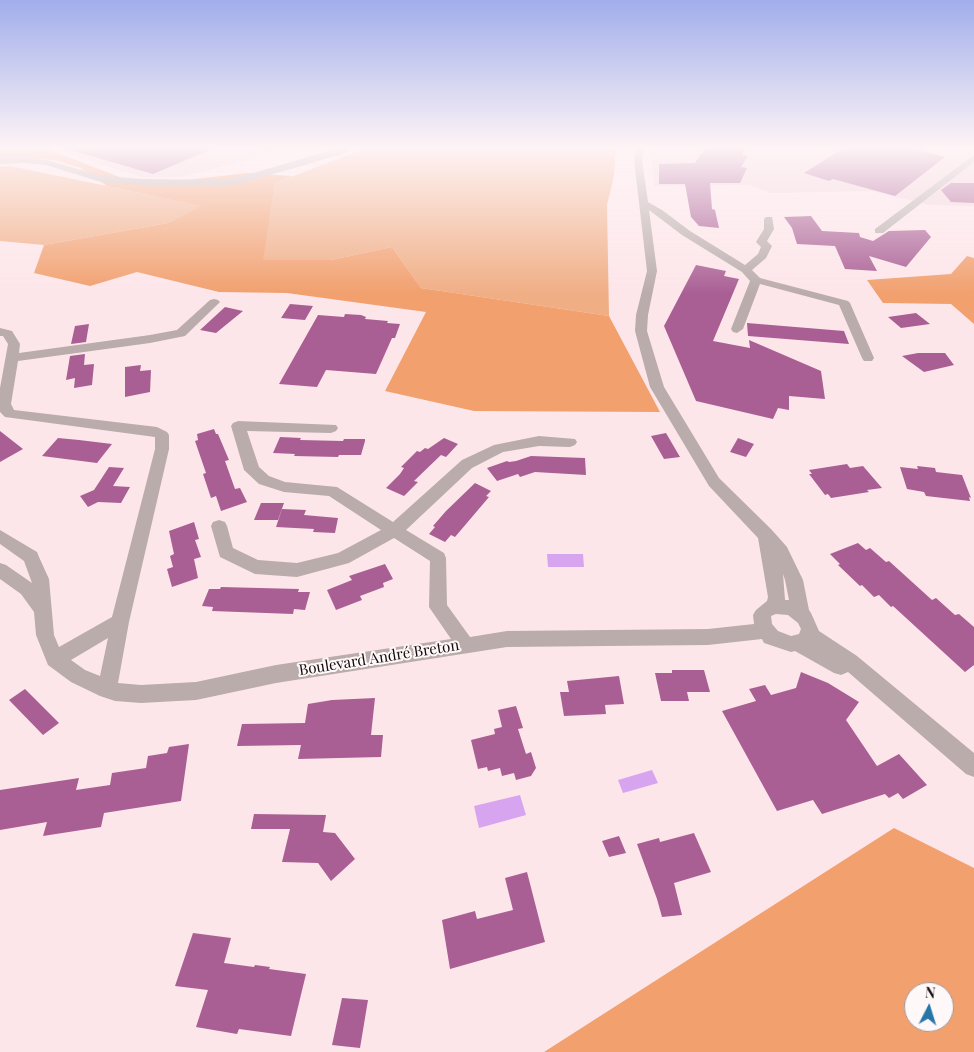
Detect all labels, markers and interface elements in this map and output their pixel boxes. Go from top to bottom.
street label: Boulevard André Breton [298,636,460,680]
north arrow [904,982,954,1032]
text: N [924,983,936,1002]

